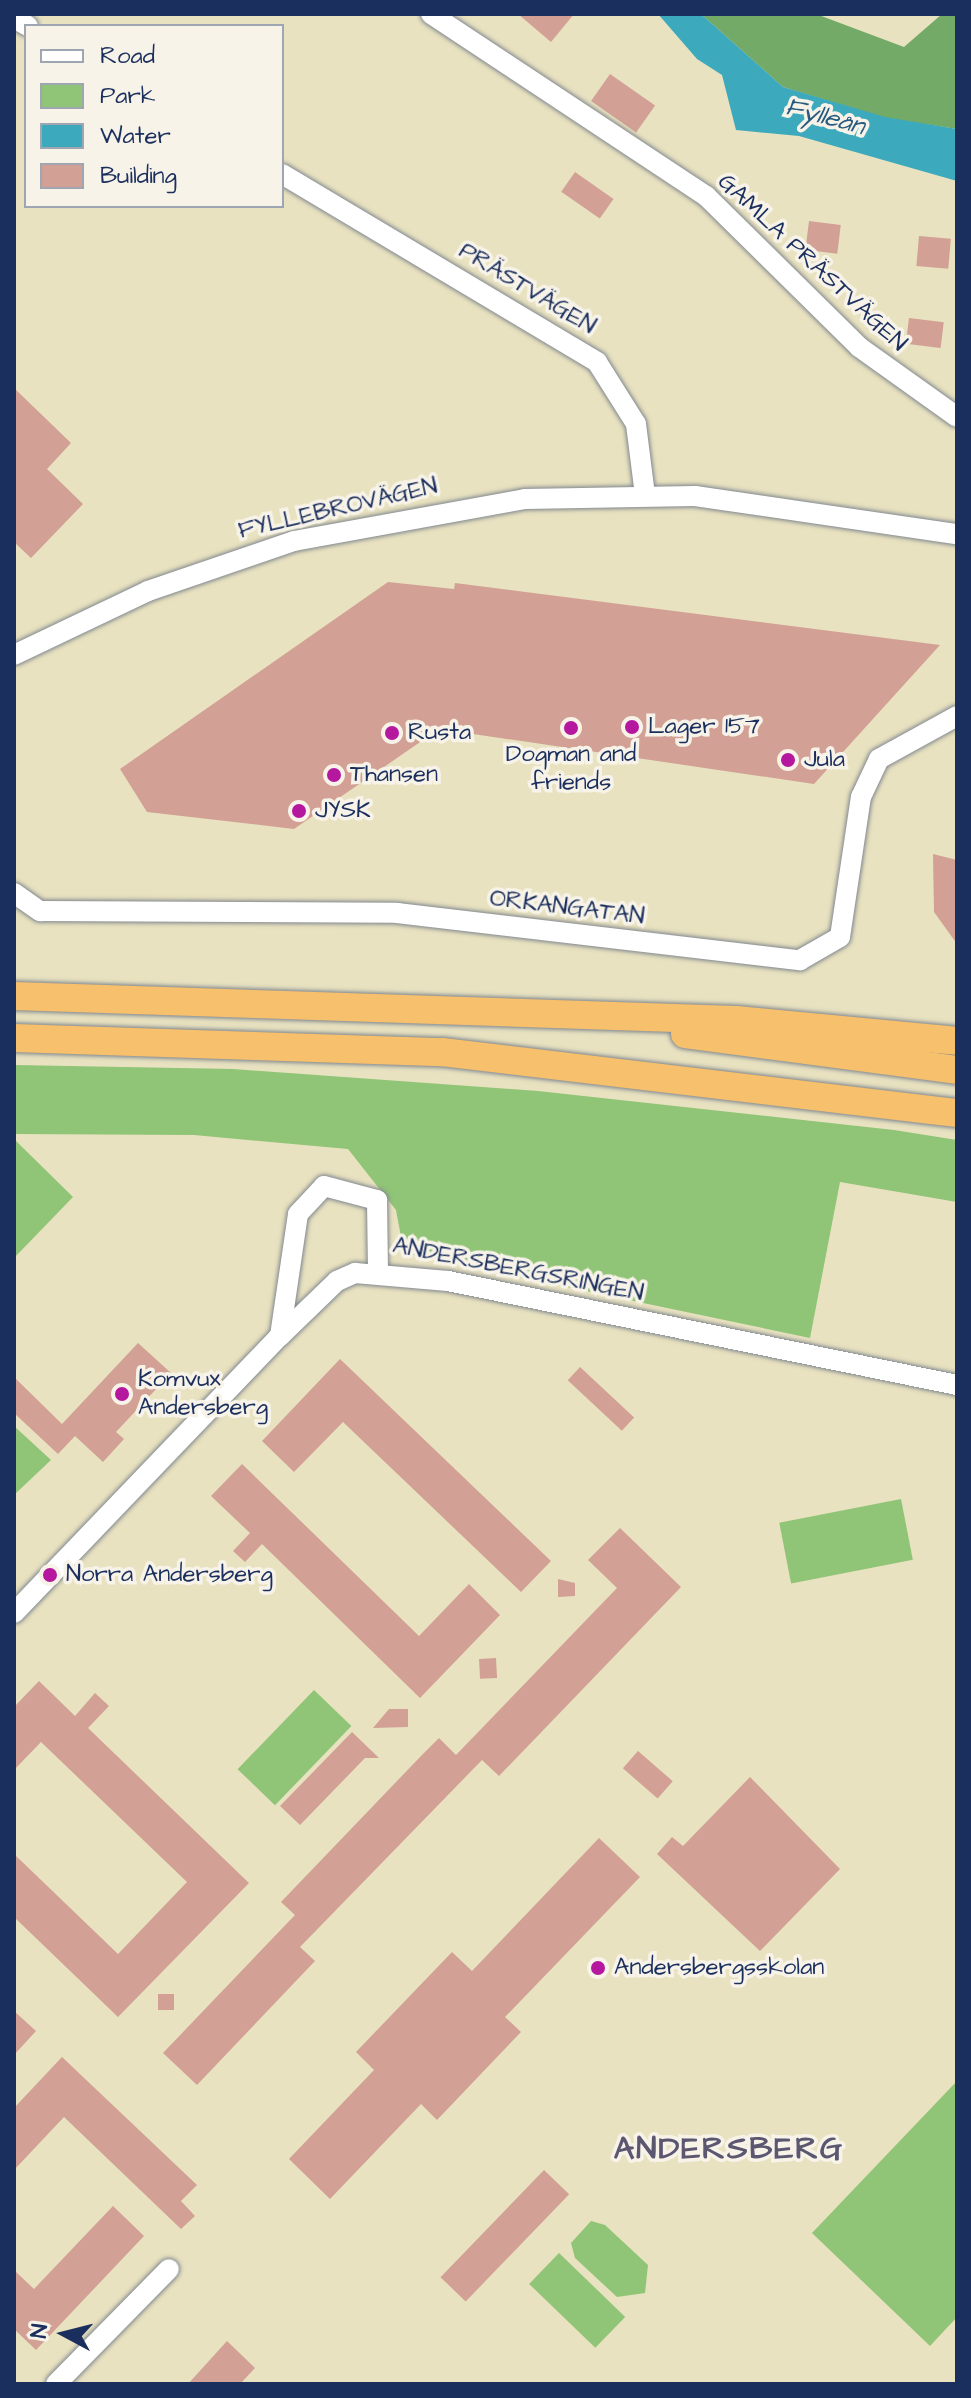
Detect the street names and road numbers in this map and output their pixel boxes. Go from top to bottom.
street label: GAMLA PRÄSTVÄGEN [712,168,912,358]
street label: PRÄSTVÄGEN [453,237,601,341]
street label: FYLLEBROVÄGEN [236,472,440,546]
street label: ORKANGATAN [488,884,646,932]
street label: ANDERSBERGSRINGEN [390,1232,646,1308]

